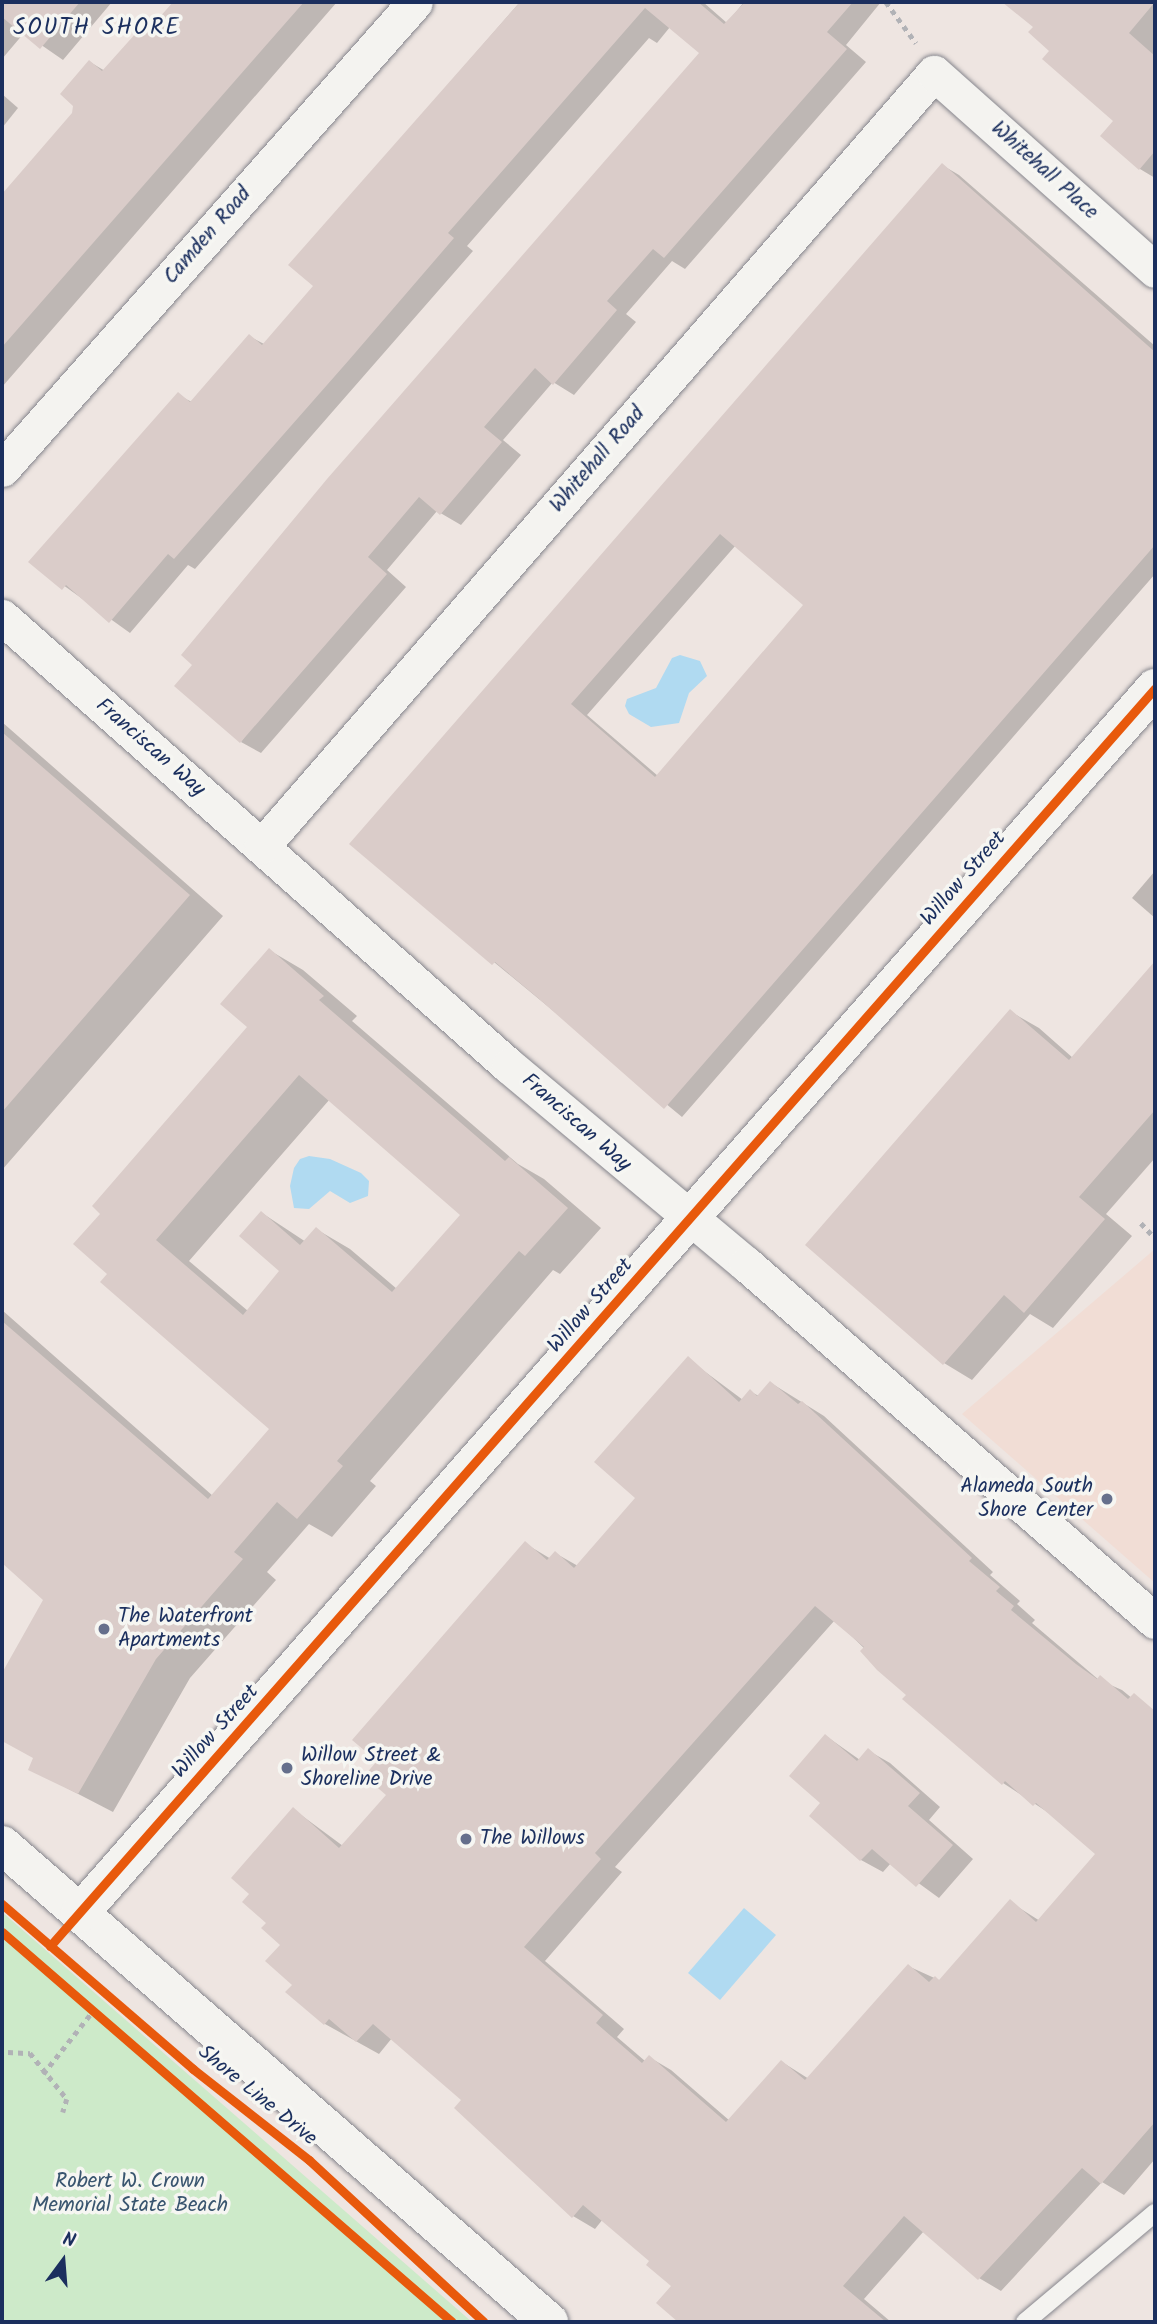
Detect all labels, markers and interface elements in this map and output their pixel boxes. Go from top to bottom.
district label: SOUTH SHORE [15,14,179,42]
street label: Whitehall Place [985,116,1103,226]
street label: Camden Road [159,182,257,290]
street label: Whitehall Road [545,402,651,518]
street label: Franciscan Way [90,693,210,803]
street label: Willow Street [916,827,1012,931]
street label: Franciscan Way [516,1068,636,1178]
street label: Willow Street [543,1254,639,1358]
place label: Alameda South Shore Center [960,1474,1093,1524]
marker: Alameda South Shore Center [1099,1491,1115,1507]
place label: The Waterfront Apartments [118,1604,253,1654]
marker: The Waterfront Apartments [96,1621,112,1637]
street label: Willow Street [167,1680,265,1784]
place label: Willow Street & Shoreline Drive [301,1743,441,1793]
marker: Willow Street & Shoreline Drive [279,1760,295,1776]
place label: The Willows [480,1826,585,1852]
marker: The Willows [458,1831,474,1847]
street label: Shore Line Drive [192,2040,322,2152]
park label: Robert W. Crown Memorial State Beach [32,2169,228,2219]
text: N [59,2225,79,2257]
north arrow [28,2226,98,2296]

